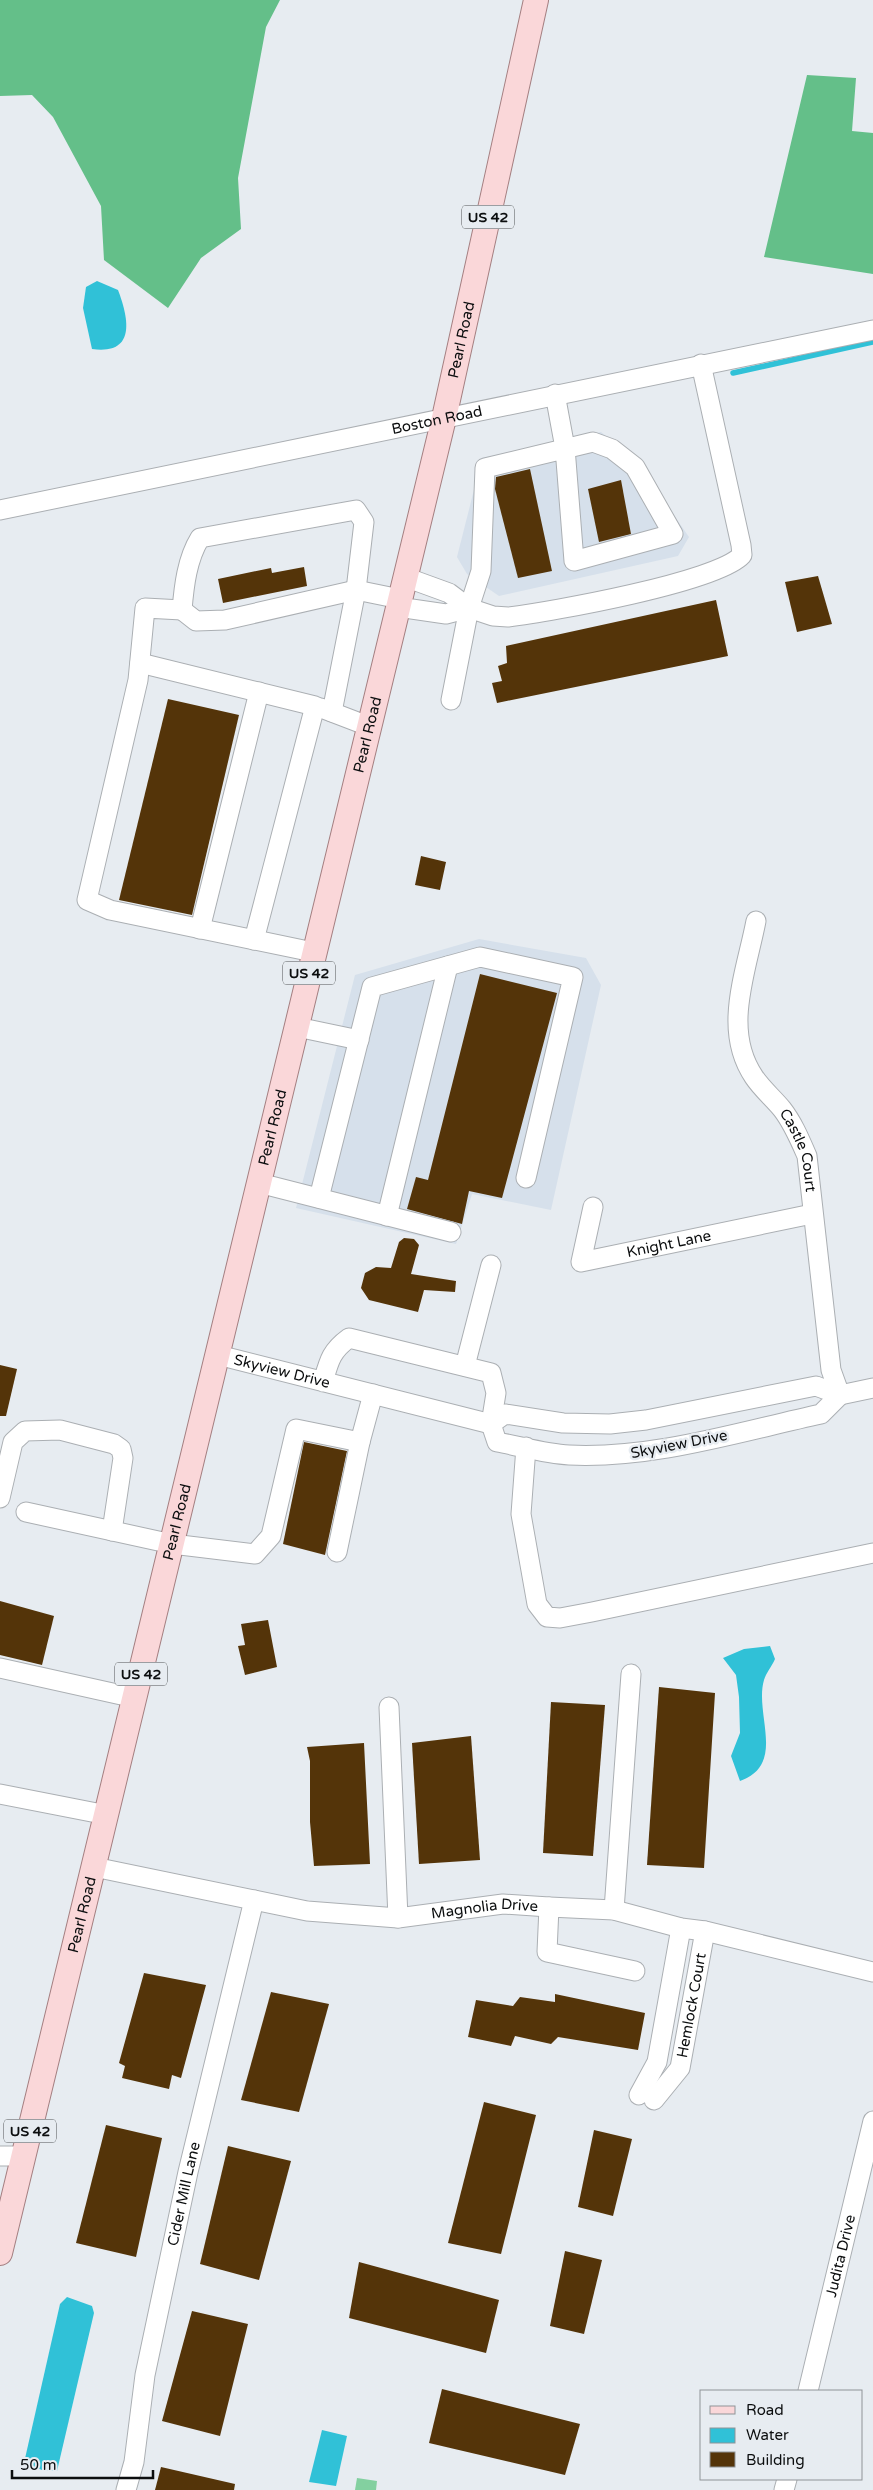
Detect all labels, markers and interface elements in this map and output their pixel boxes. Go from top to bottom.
road number: US 42 [462,206,514,228]
street label: Pearl Road [444,300,478,380]
street label: Boston Road [390,402,484,438]
street label: Pearl Road [349,695,385,775]
road number: US 42 [283,961,335,984]
street label: Pearl Road [254,1087,290,1167]
street label: Castle Court [776,1105,820,1193]
street label: Knight Lane [625,1226,713,1261]
street label: Skyview Drive [232,1350,332,1392]
street label: Skyview Drive [629,1426,729,1462]
street label: Pearl Road [159,1482,195,1562]
road number: US 42 [115,1662,167,1686]
street label: Pearl Road [64,1875,100,1955]
street label: Magnolia Drive [430,1895,539,1922]
street label: Hemlock Court [673,1951,710,2059]
road number: US 42 [4,2120,56,2142]
street label: Cider Mill Lane [164,2140,204,2248]
street label: Judita Drive [822,2213,859,2299]
legend [700,2390,863,2480]
text: Road [746,2401,784,2419]
text: Water [746,2426,789,2444]
scale bar [12,2448,154,2480]
text: Building [746,2451,805,2469]
text: 50 m [20,2456,57,2474]

